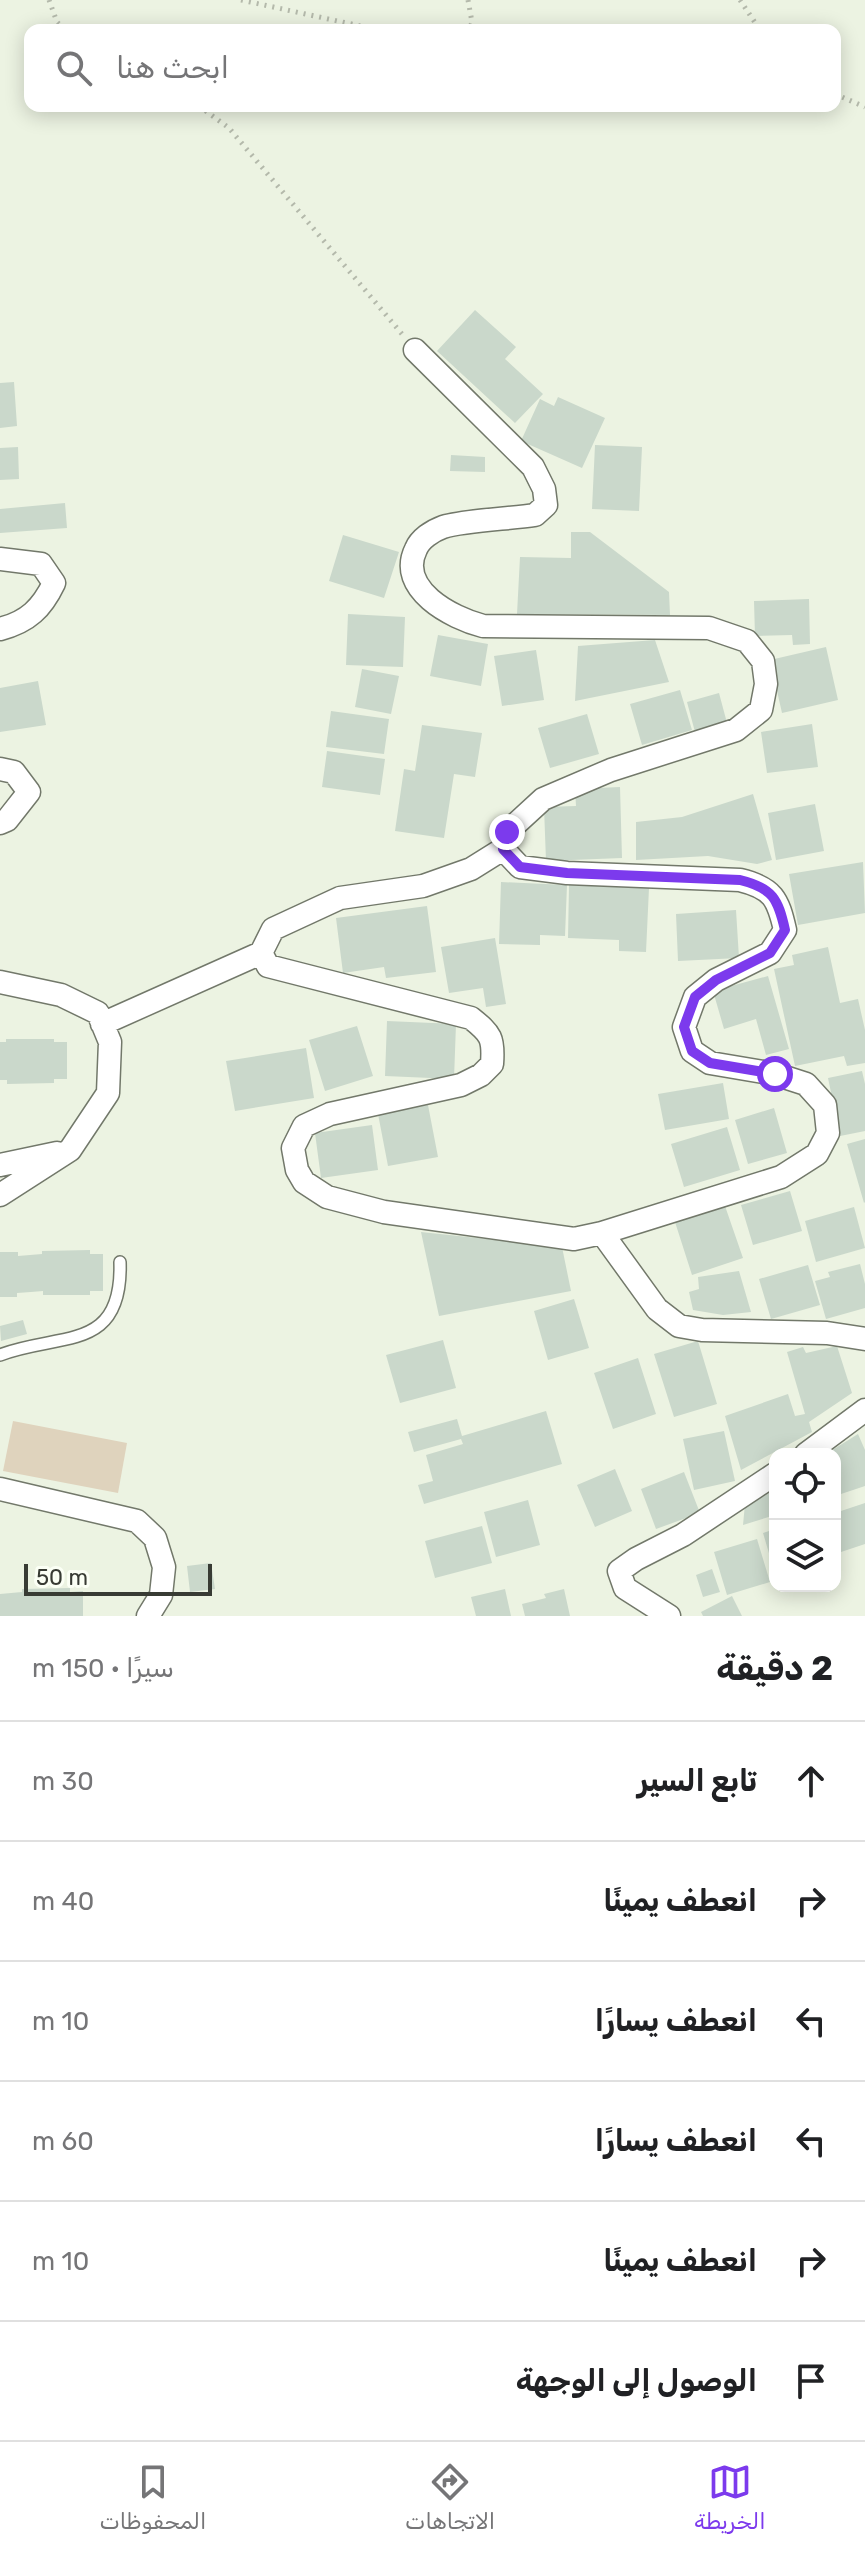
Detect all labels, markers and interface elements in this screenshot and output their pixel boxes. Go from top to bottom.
search box [24,24,841,112]
icon: search [52,46,96,90]
text: ابحث هنا [116,50,229,86]
route end [489,814,525,850]
route start [757,1056,793,1092]
map controls [769,1448,841,1592]
button: locate [769,1448,841,1520]
button: layers [769,1520,841,1592]
scale bar [24,1560,212,1596]
text: 50 m [36,1564,88,1591]
text: 2 دقيقة [716,1648,833,1689]
text: سيرًا · 150 m [32,1653,174,1684]
icon: ahead [789,1759,833,1803]
text: تابع السير [637,1763,757,1799]
text: 30 m [32,1766,94,1797]
icon: right [789,1879,833,1923]
text: انعطف يمينًا [603,1883,757,1919]
text: 40 m [32,1886,94,1917]
icon: left [789,1999,833,2043]
text: انعطف يسارًا [595,2003,757,2039]
text: 10 m [32,2006,89,2037]
icon: left [789,2119,833,2163]
text: انعطف يسارًا [595,2123,757,2159]
text: 60 m [32,2126,94,2157]
icon: right [789,2239,833,2283]
text: انعطف يمينًا [603,2243,757,2279]
text: 10 m [32,2246,89,2277]
icon: arrive [789,2359,833,2403]
text: الوصول إلى الوجهة [516,2363,757,2399]
tab: المحفوظات [99,2460,206,2535]
tab: الاتجاهات [405,2460,495,2535]
tab: الخريطة [694,2460,766,2535]

